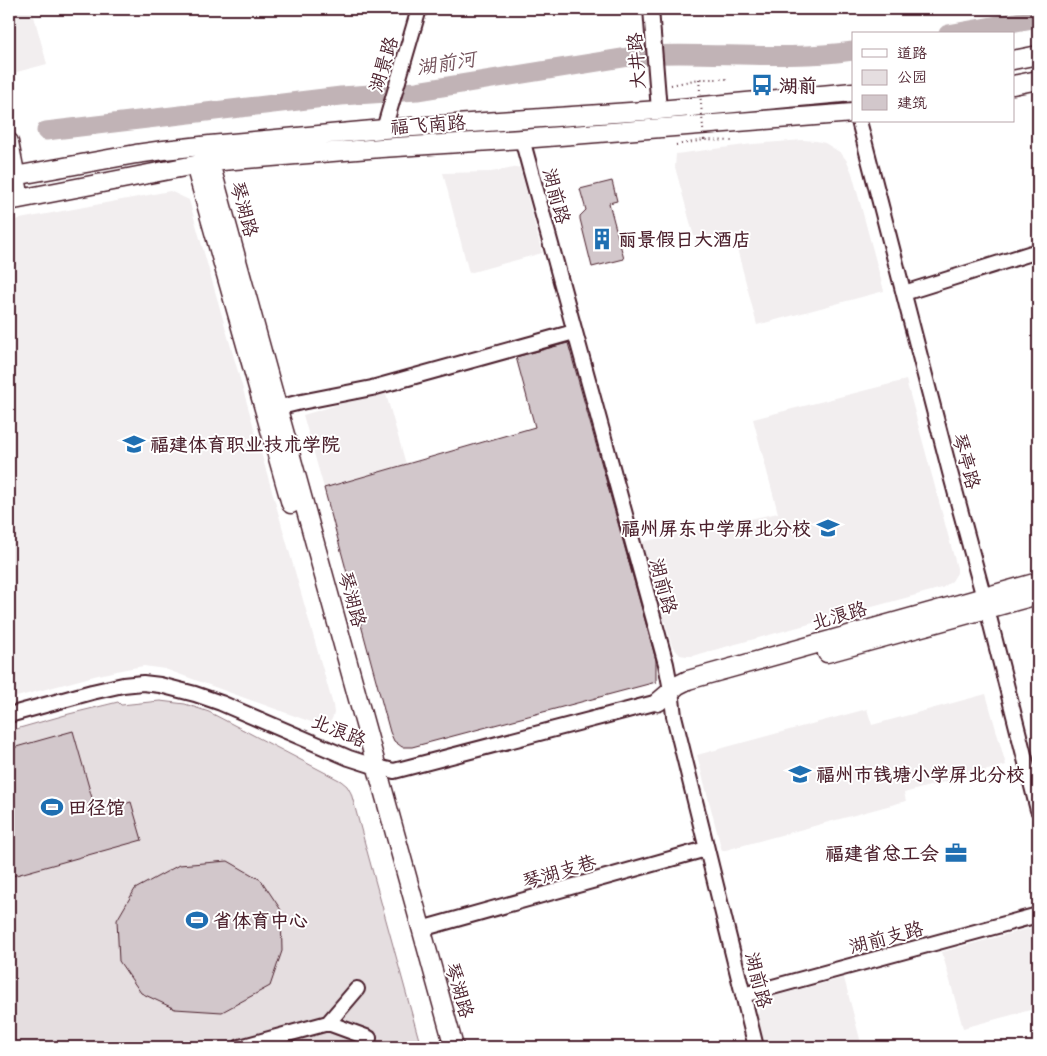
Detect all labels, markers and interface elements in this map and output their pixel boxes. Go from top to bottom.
street label: 大井路 [622,32,651,90]
legend [852,32,1014,122]
street label: 湖景路 [363,33,404,95]
text: 道路 [897,43,927,63]
water label: 湖前河 [414,45,481,81]
text: 公园 [897,67,927,87]
bus stop icon: 湖前 [749,72,775,98]
place label: 湖前 [779,73,817,98]
text: 建筑 [897,93,927,113]
street label: 福飞南路 [389,109,467,140]
street label: 湖前路 [537,165,576,227]
street label: 琴湖路 [225,178,264,240]
building icon: 丽景假日大酒店 [589,226,615,252]
place label: 丽景假日大酒店 [618,227,751,252]
street label: 琴亭路 [947,430,986,492]
school or university icon: 福建体育职业技术学院 [121,431,147,457]
place label: 福建体育职业技术学院 [150,432,340,457]
school or university icon: 福州屏东中学屏北分校 [815,515,841,541]
place label: 福州屏东中学屏北分校 [621,516,811,541]
street label: 湖前路 [644,555,683,617]
street label: 琴湖路 [333,568,372,630]
street label: 北浪路 [808,596,870,635]
street label: 北浪路 [308,708,370,753]
school or university icon: 福州市钱塘小学屏北分校 [787,761,813,787]
place label: 福州市钱塘小学屏北分校 [816,762,1025,787]
sports icon: 田径馆 [39,794,65,820]
place label: 田径馆 [68,795,125,820]
office icon: 福建省总工会 [943,840,969,866]
place label: 福建省总工会 [825,841,939,866]
street label: 琴湖支巷 [519,849,599,894]
sports icon: 省体育中心 [184,907,210,933]
place label: 省体育中心 [213,908,308,933]
street label: 湖前支路 [846,916,926,959]
street label: 湖前路 [739,949,778,1011]
street label: 琴湖路 [440,959,479,1021]

